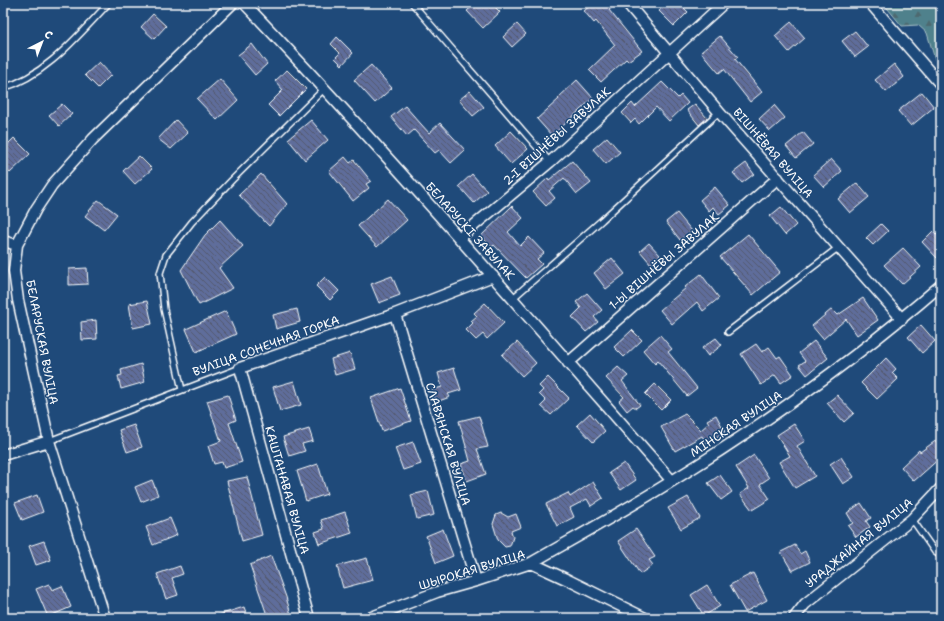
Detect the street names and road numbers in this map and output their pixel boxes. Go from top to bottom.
street label: 2-І ВІШНЁВЫ ЗАВУЛАК [500,83,614,189]
street label: ВІШНЁВАЯ ВУЛІЦА [729,105,817,202]
street label: БЕЛАРУСКІ ЗАВУЛАК [422,179,518,284]
street label: 1-Ы ВІШНЁВЫ ЗАВУЛАК [606,209,723,313]
street label: БЕЛАРУСКАЯ ВУЛІЦА [22,278,62,406]
street label: ВУЛІЦА СОНЕЧНАЯ ГОРКА [190,312,342,380]
street label: СЛАВЯНСКАЯ ВУЛІЦА [422,380,474,508]
street label: МІНСКАЯ ВУЛІЦА [687,387,785,461]
street label: КАШТАНАВАЯ ВУЛІЦА [261,424,313,556]
street label: УРАДЖАЙНАЯ ВУЛІЦА [802,495,916,591]
street label: ШЫРОКАЯ ВУЛІЦА [417,546,528,594]

